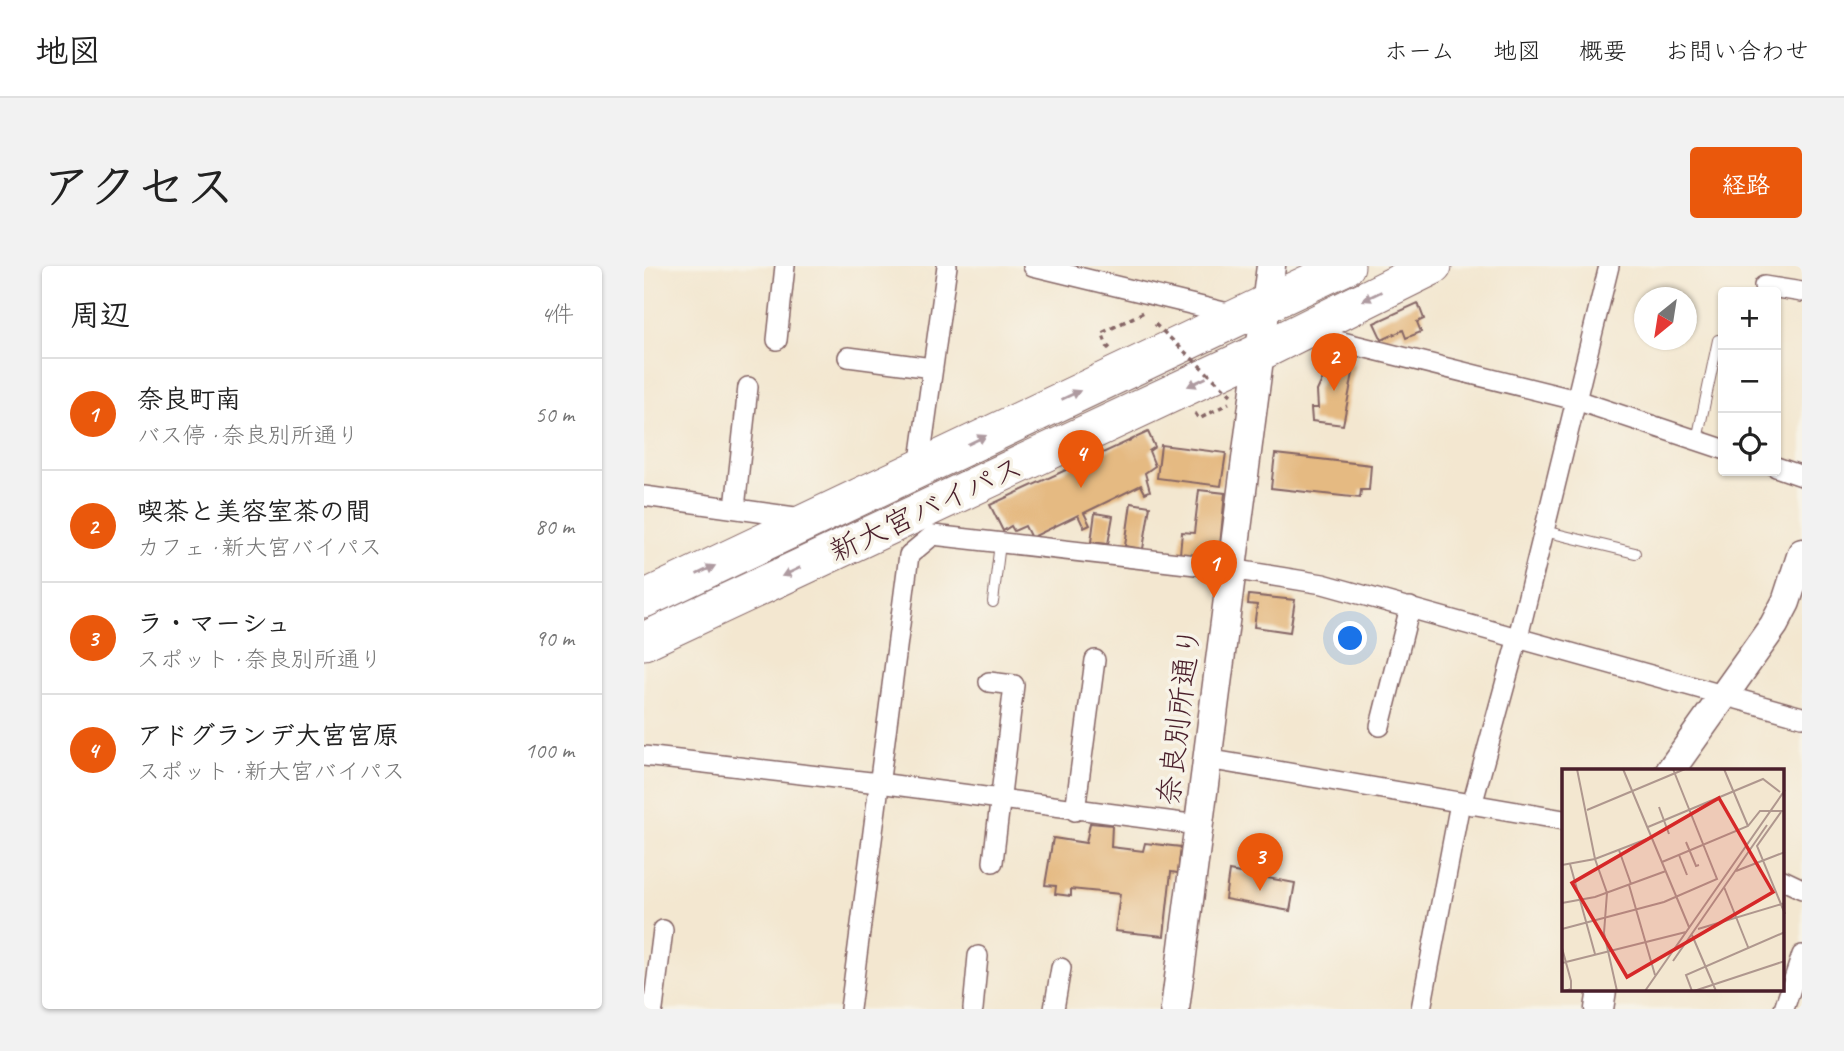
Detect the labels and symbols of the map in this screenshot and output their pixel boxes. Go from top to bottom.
north arrow [1634,287,1697,350]
one-way arrow [1362,290,1382,302]
pin: 2 [1311,333,1357,391]
one-way arrow [1187,377,1207,388]
one-way arrow [1061,390,1081,401]
pin: 4 [1058,430,1104,488]
one-way arrow [967,434,987,446]
street label: 新大宮バイパス [823,448,1029,570]
pin: 1 [1191,540,1237,598]
one-way arrow [696,564,716,576]
one-way arrow [781,567,801,578]
your location [1333,621,1367,655]
street label: 奈良別所通り [1149,624,1209,808]
inset map [1562,769,1784,992]
pin: 3 [1237,833,1283,891]

